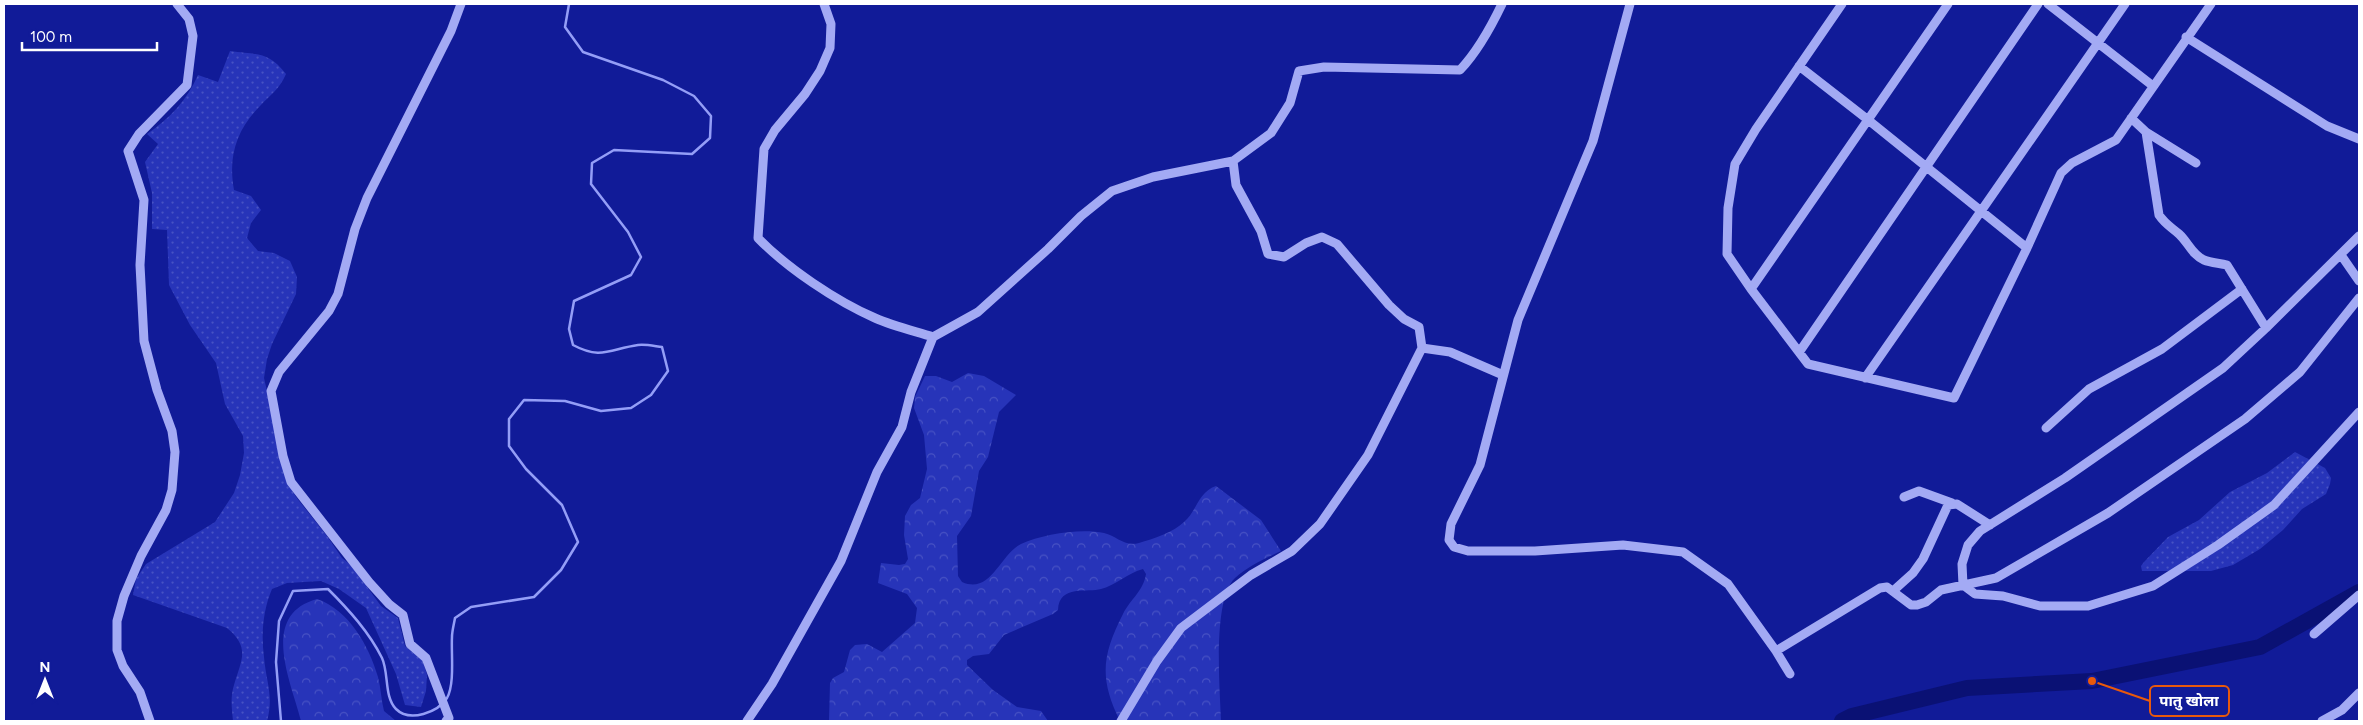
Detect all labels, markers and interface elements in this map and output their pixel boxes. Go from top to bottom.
scale bar [22,20,158,52]
text: 100 m [30,28,72,46]
north arrow [20,655,70,705]
text: N [40,659,50,676]
callout: पातु खोला [2150,686,2229,716]
text: पातु खोला [2159,692,2219,711]

